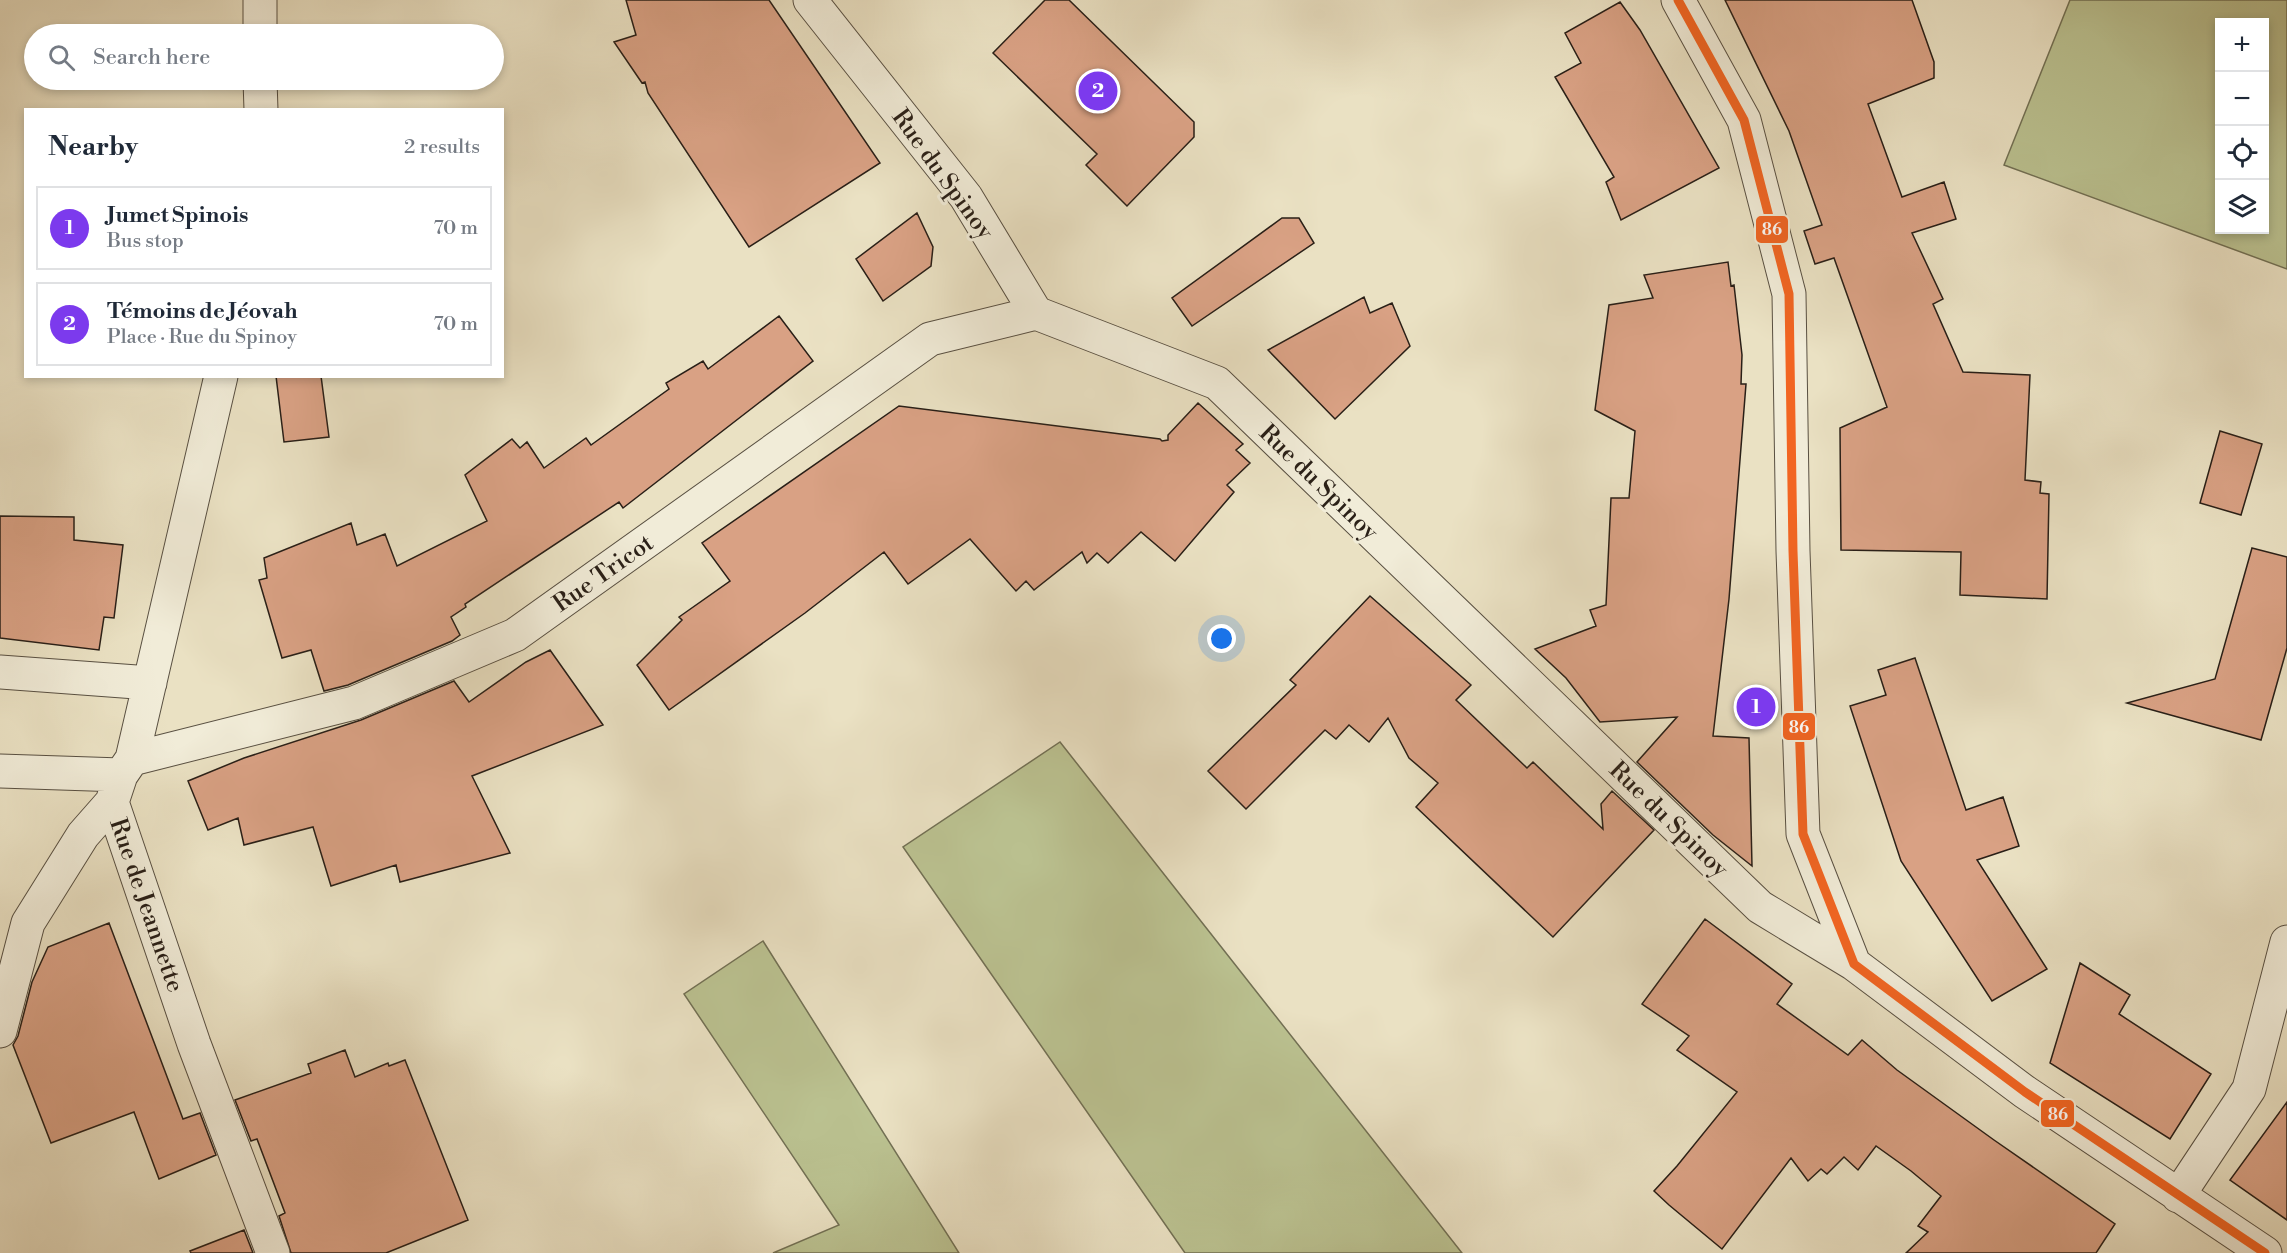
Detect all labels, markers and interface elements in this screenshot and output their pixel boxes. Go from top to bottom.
map controls [2215,18,2269,234]
button: + [2215,18,2269,72]
search box [24,24,504,90]
icon: search [45,41,78,74]
text: Search here [93,44,210,71]
pin: 2 [1078,68,1118,113]
button: − [2215,72,2269,126]
street label: Rue du Spinoy [885,103,1000,246]
button: locate [2215,126,2269,180]
text: Nearby [48,131,138,163]
text: 2 results [404,135,480,160]
button: layers [2215,180,2269,234]
text: Jumet Spinois [107,202,249,229]
line badge: 86 [1755,215,1789,244]
text: 1 [65,216,74,241]
text: 70 m [434,216,478,241]
text: 86 [1762,220,1782,240]
text: Bus stop [107,229,184,254]
text: Témoins de Jéovah [107,298,298,325]
text: 2 [63,312,76,337]
text: 70 m [434,312,478,337]
text: Place · Rue du Spinoy [107,325,297,350]
street label: Rue du Spinoy [1252,418,1384,547]
street label: Rue Tricot [548,528,660,619]
your location [1207,624,1236,653]
pin: 1 [1736,684,1776,730]
line badge: 86 [1782,712,1816,741]
text: 86 [1789,718,1809,738]
street label: Rue du Spinoy [1602,755,1734,884]
street label: Rue de Jeannette [102,814,190,996]
line badge: 86 [2040,1099,2075,1128]
text: 86 [2048,1105,2068,1125]

